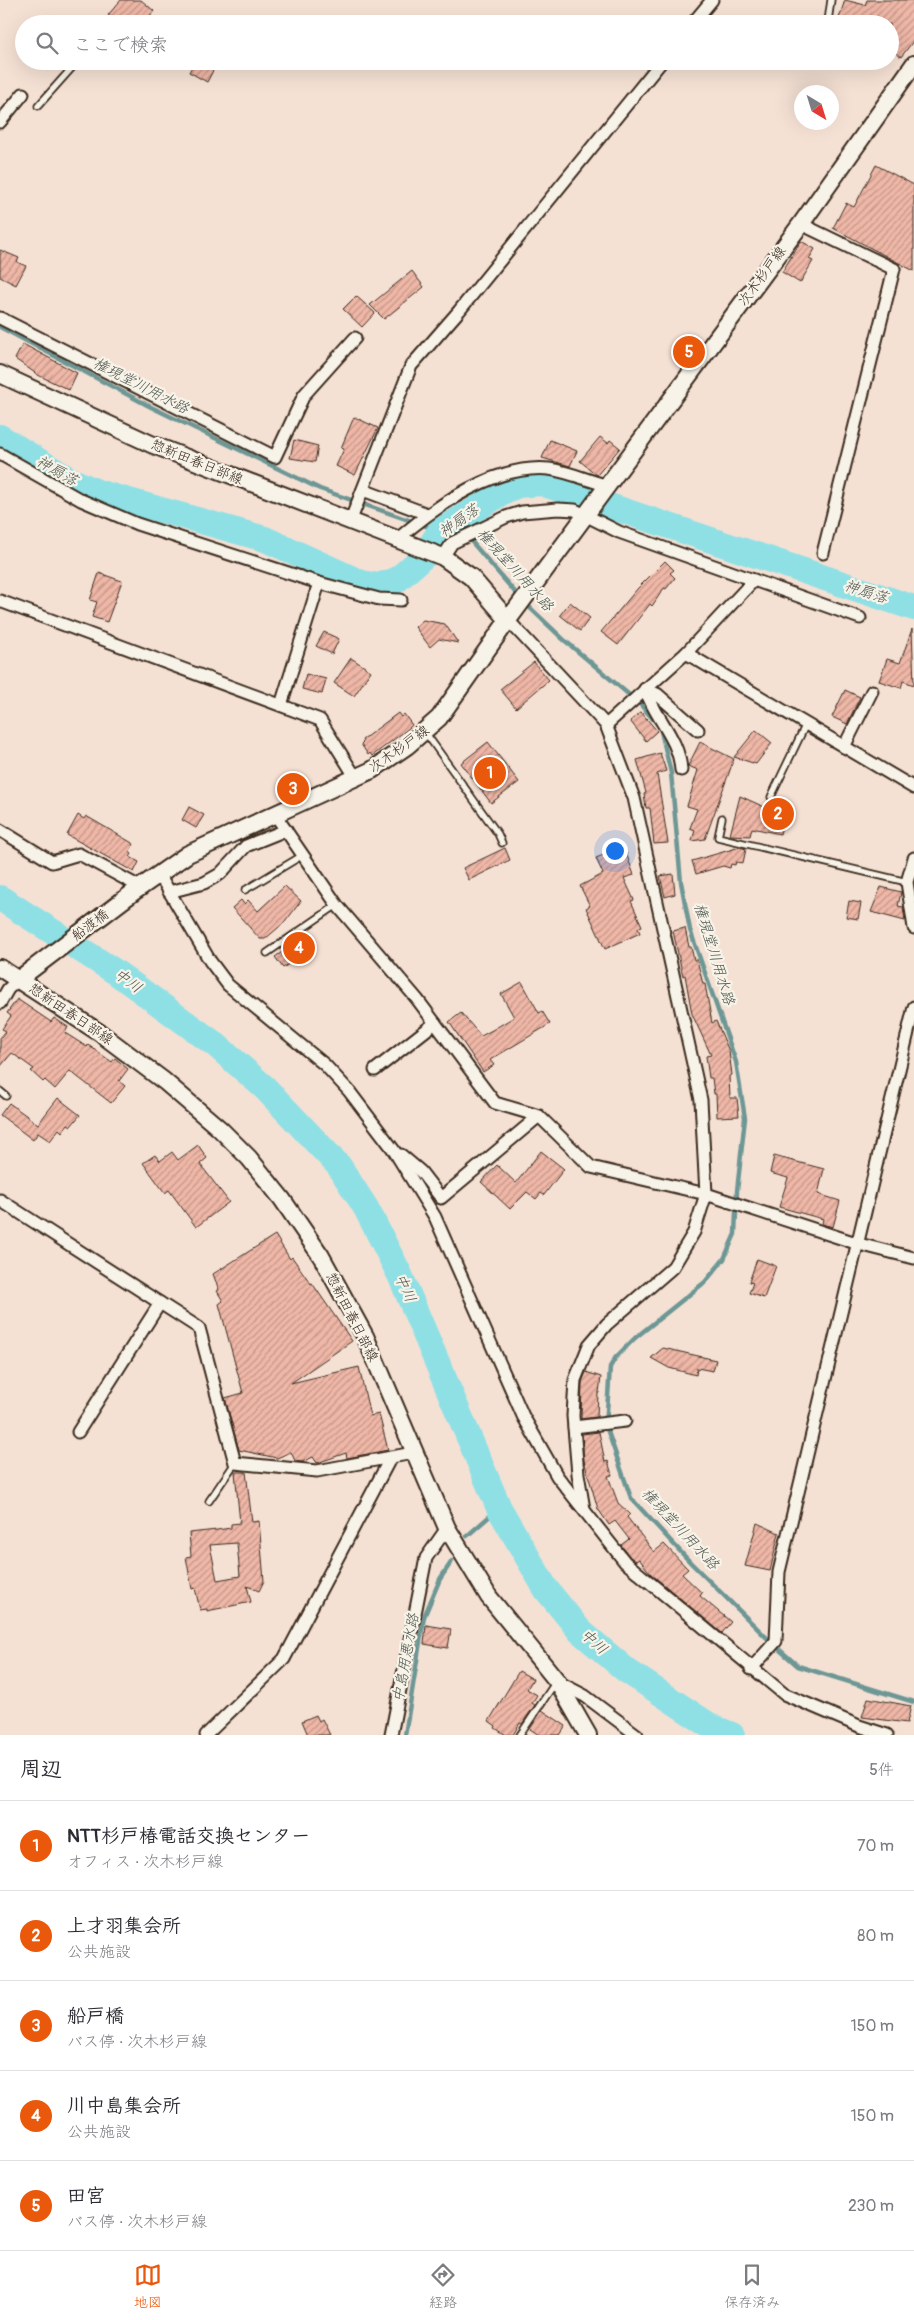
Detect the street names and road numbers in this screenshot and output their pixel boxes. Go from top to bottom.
street label: 次木杉戸線 [735,243,789,309]
street label: 惣新田春日部線 [148,436,246,488]
street label: 次木杉戸線 [366,722,432,776]
street label: 船渡橋 [68,906,112,944]
street label: 惣新田春日部線 [26,980,116,1048]
street label: 惣新田春日部線 [322,1269,382,1365]

